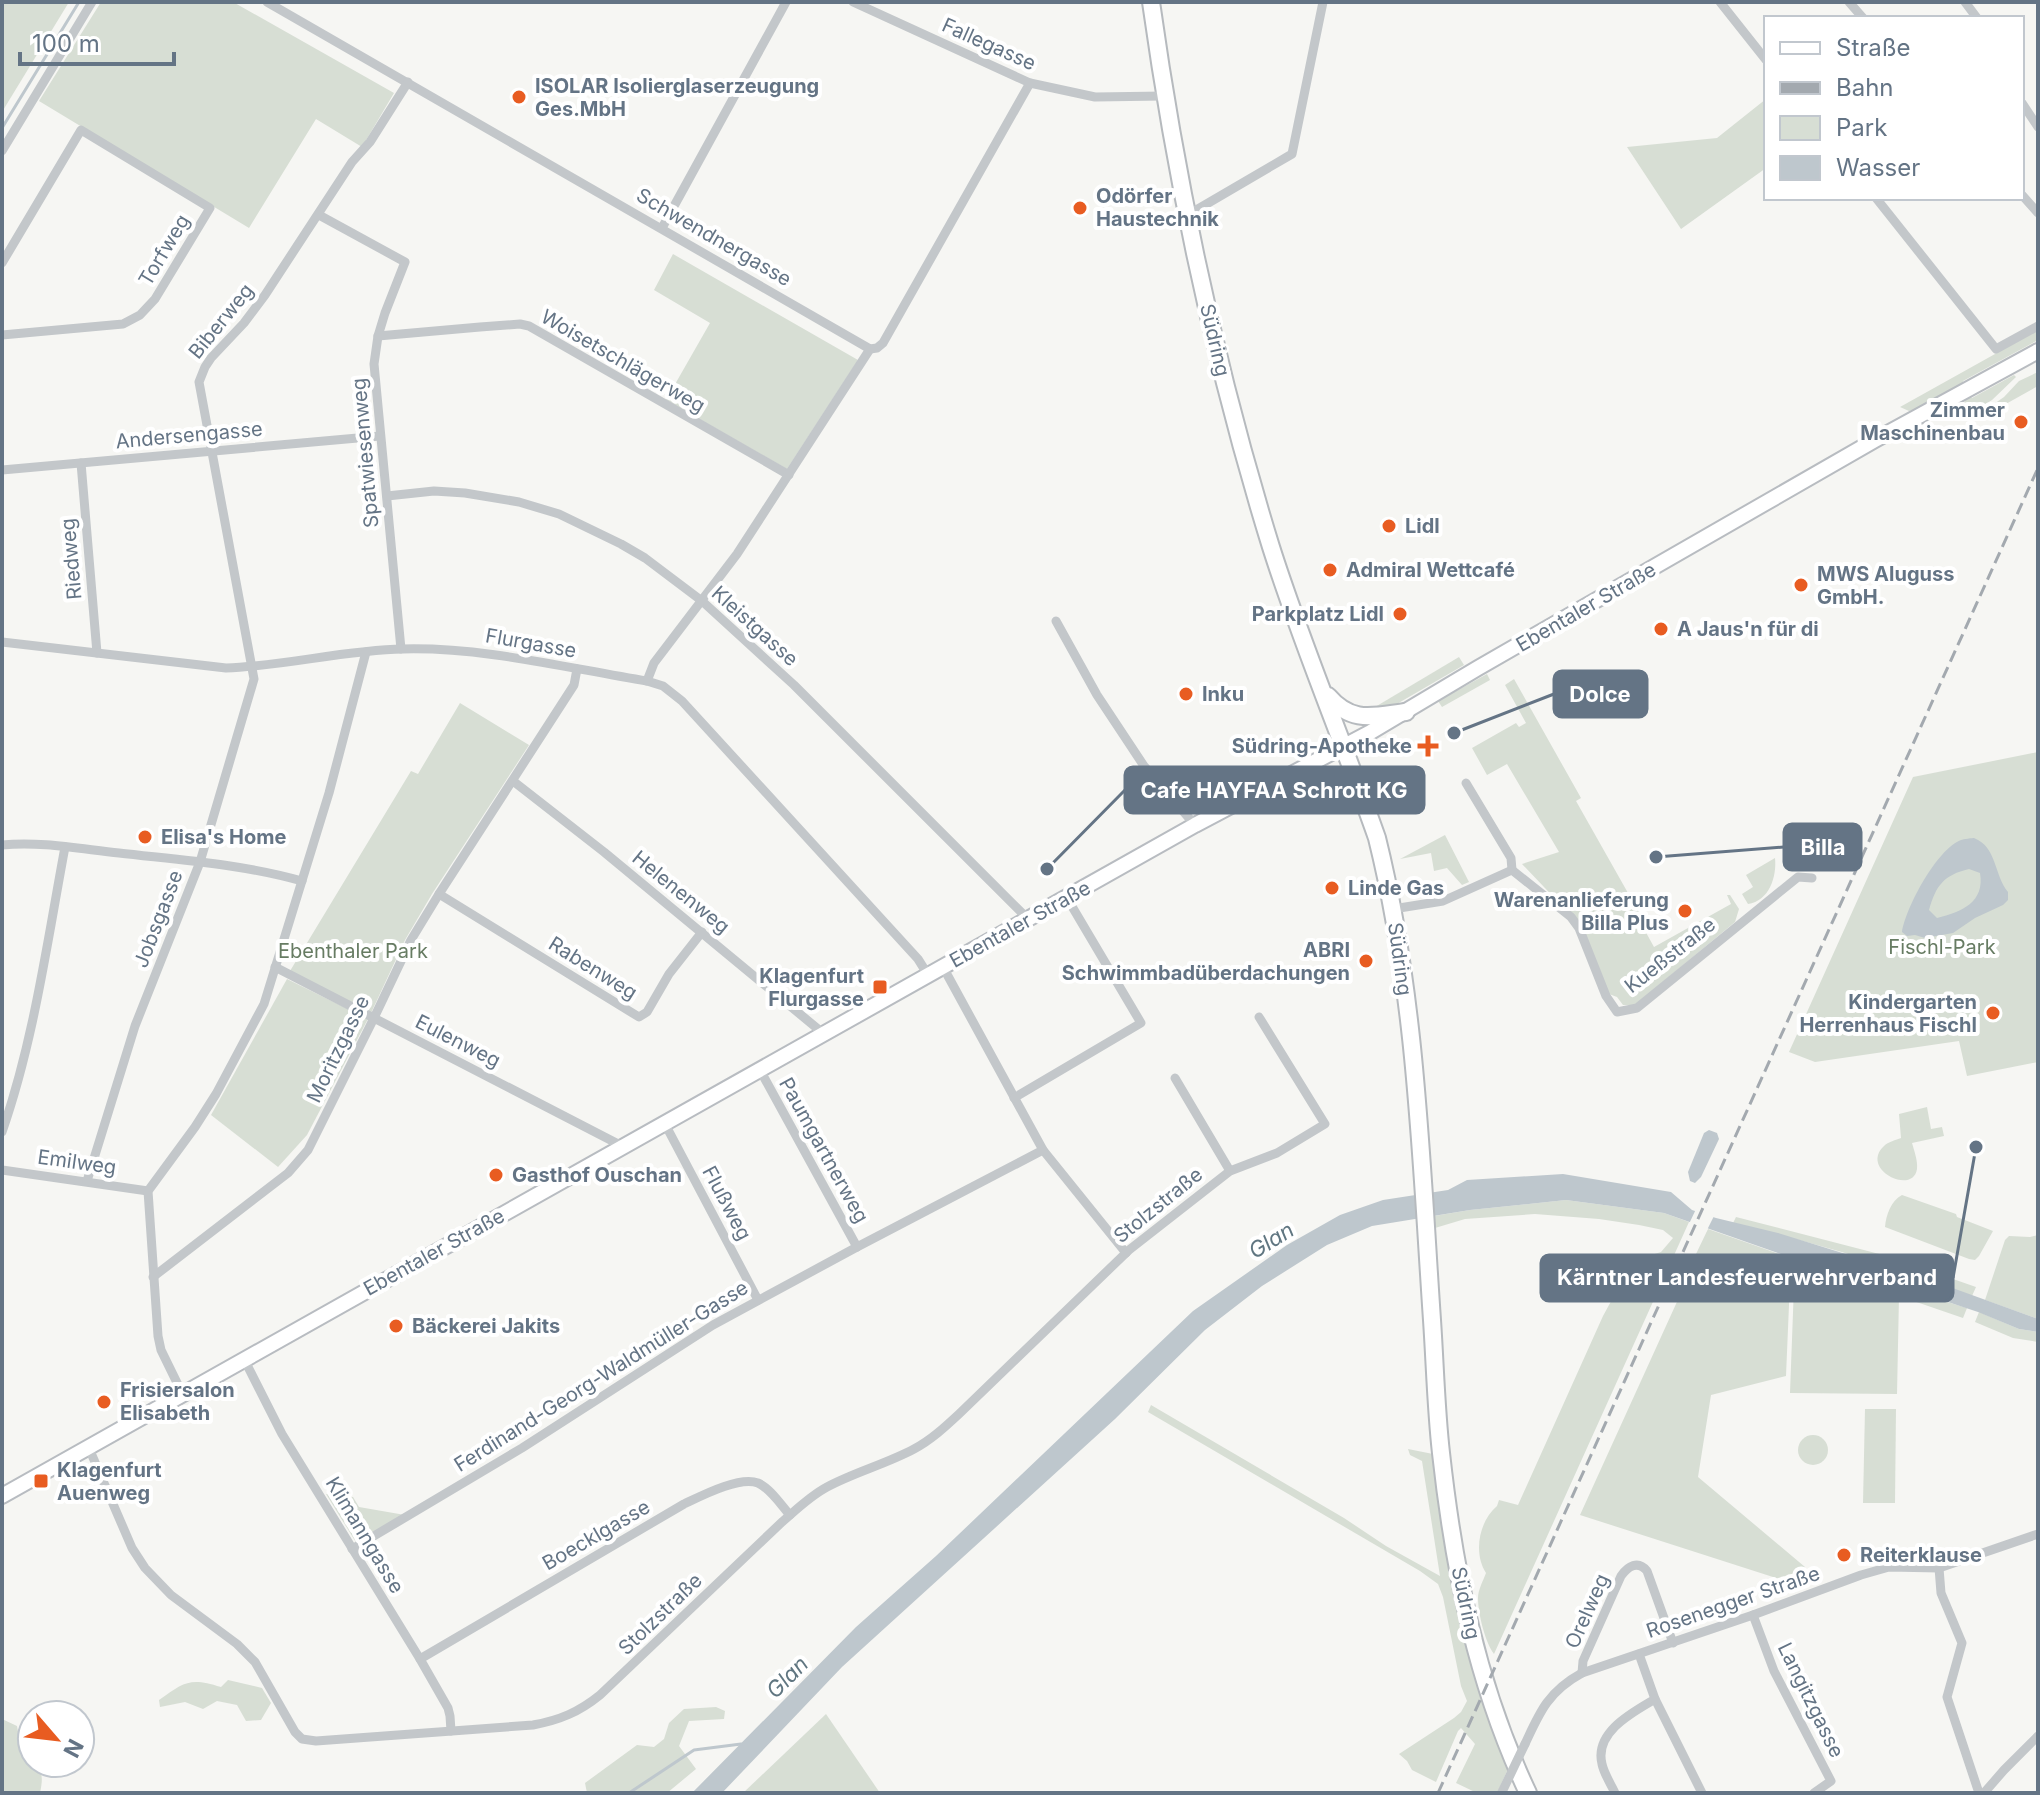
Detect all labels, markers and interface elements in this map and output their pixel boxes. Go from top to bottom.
street label: Fallegasse [938,13,1040,75]
scale bar [20,16,174,66]
legend [1764,16,2024,200]
text: 100 m [32,29,100,58]
text: Straße [1836,33,1911,62]
text: Bahn [1836,73,1894,102]
place label: ISOLAR Isolierglaserzeugung Ges.MbH [535,74,819,121]
marker: ISOLAR Isolierglaserzeugung Ges.MbH [510,88,528,106]
text: Park [1836,113,1887,142]
text: Wasser [1836,153,1920,182]
street label: Schwendnergasse [632,183,796,291]
place label: Odörfer Haustechnik [1096,184,1219,231]
marker: Odörfer Haustechnik [1071,199,1089,217]
street label: Torfweg [133,210,195,290]
street label: Biberweg [184,279,258,363]
street label: Südring [1195,301,1235,379]
street label: Woisetschlägerweg [537,304,709,418]
street label: Spatwiesenweg [347,377,383,529]
place label: Zimmer Maschinenbau [1860,398,2005,445]
marker: Zimmer Maschinenbau [2012,413,2030,431]
street label: Andersengasse [115,417,263,453]
place label: Lidl [1405,514,1440,538]
street label: Riedweg [55,517,87,601]
marker: Lidl [1380,517,1398,535]
street label: Ebentaler Straße [1512,557,1660,657]
place label: Admiral Wettcafé [1346,558,1515,582]
marker: Admiral Wettcafé [1321,561,1339,579]
place label: MWS Aluguss GmbH. [1817,562,1954,609]
marker: MWS Aluguss GmbH. [1792,576,1810,594]
street label: Kleistgasse [707,581,803,671]
place label: Parkplatz Lidl [1252,602,1384,626]
marker: Parkplatz Lidl [1391,605,1409,623]
place label: A Jaus'n für di [1677,617,1819,641]
marker: A Jaus'n für di [1652,620,1670,638]
street label: Flurgasse [484,623,578,663]
callout: Dolce [1554,671,1647,717]
text: Dolce [1569,681,1631,707]
place label: Inku [1202,682,1244,706]
marker: Inku [1177,685,1195,703]
place label: Südring-Apotheke [1232,734,1412,758]
marker: Südring-Apotheke [1419,737,1437,755]
callout: Cafe HAYFAA Schrott KG [1125,767,1424,813]
text: Cafe HAYFAA Schrott KG [1140,777,1408,803]
callout: Billa [1784,824,1861,870]
place label: Elisa's Home [161,825,286,849]
marker: Elisa's Home [136,828,154,846]
text: Billa [1800,834,1846,860]
street label: Helenenweg [627,845,735,939]
street label: Jobsgasse [128,867,188,971]
street label: Ebentaler Straße [945,875,1095,973]
place label: Linde Gas [1348,876,1444,900]
marker: Linde Gas [1323,879,1341,897]
place label: Warenanlieferung Billa Plus [1494,888,1669,935]
marker: Warenanlieferung Billa Plus [1676,902,1694,920]
street label: Kueßstraße [1620,912,1720,998]
street label: Südring [1383,921,1417,997]
street label: Rabenweg [544,931,642,1005]
park label: Fischl-Park [1888,935,1996,959]
place label: ABRI Schwimmbadüberdachungen [1062,938,1350,985]
park label: Ebenthaler Park [278,939,428,963]
marker: ABRI Schwimmbadüberdachungen [1357,952,1375,970]
place label: Klagenfurt Flurgasse [759,964,864,1011]
marker: Klagenfurt Flurgasse [871,978,889,996]
place label: Kindergarten Herrenhaus Fischl [1799,990,1977,1037]
street label: Moritzgasse [302,991,374,1107]
marker: Kindergarten Herrenhaus Fischl [1984,1004,2002,1022]
street label: Eulenweg [412,1009,504,1073]
street label: Paumgartnerweg [774,1073,874,1227]
street label: Emilweg [36,1145,118,1179]
street label: Flußweg [697,1162,757,1244]
street label: Stolzstraße [1109,1162,1207,1248]
place label: Gasthof Ouschan [512,1163,682,1187]
marker: Gasthof Ouschan [487,1166,505,1184]
street label: Ebentaler Straße [359,1203,509,1301]
water label: Glan [1244,1216,1298,1264]
callout: Kärntner Landesfeuerwehrverband [1541,1255,1953,1301]
text: Kärntner Landesfeuerwehrverband [1557,1264,1937,1290]
street label: Ferdinand-Georg-Waldmüller-Gasse [450,1275,752,1477]
place label: Bäckerei Jakits [412,1314,560,1338]
marker: Bäckerei Jakits [387,1317,405,1335]
place label: Frisiersalon Elisabeth [120,1378,235,1425]
marker: Frisiersalon Elisabeth [95,1393,113,1411]
place label: Klagenfurt Auenweg [57,1458,162,1505]
marker: Klagenfurt Auenweg [32,1472,50,1490]
street label: Klimanngasse [321,1472,409,1598]
street label: Boecklgasse [538,1495,654,1575]
place label: Reiterklause [1860,1543,1982,1567]
marker: Reiterklause [1835,1546,1853,1564]
street label: Rosenegger Straße [1643,1561,1823,1643]
street label: Südring [1447,1564,1485,1642]
street label: Stolzstraße [613,1568,707,1660]
street label: Orelweg [1560,1570,1614,1652]
street label: Langitzgasse [1773,1639,1849,1761]
water label: Glan [761,1651,813,1703]
north arrow [16,1699,96,1779]
text: N [58,1735,89,1762]

